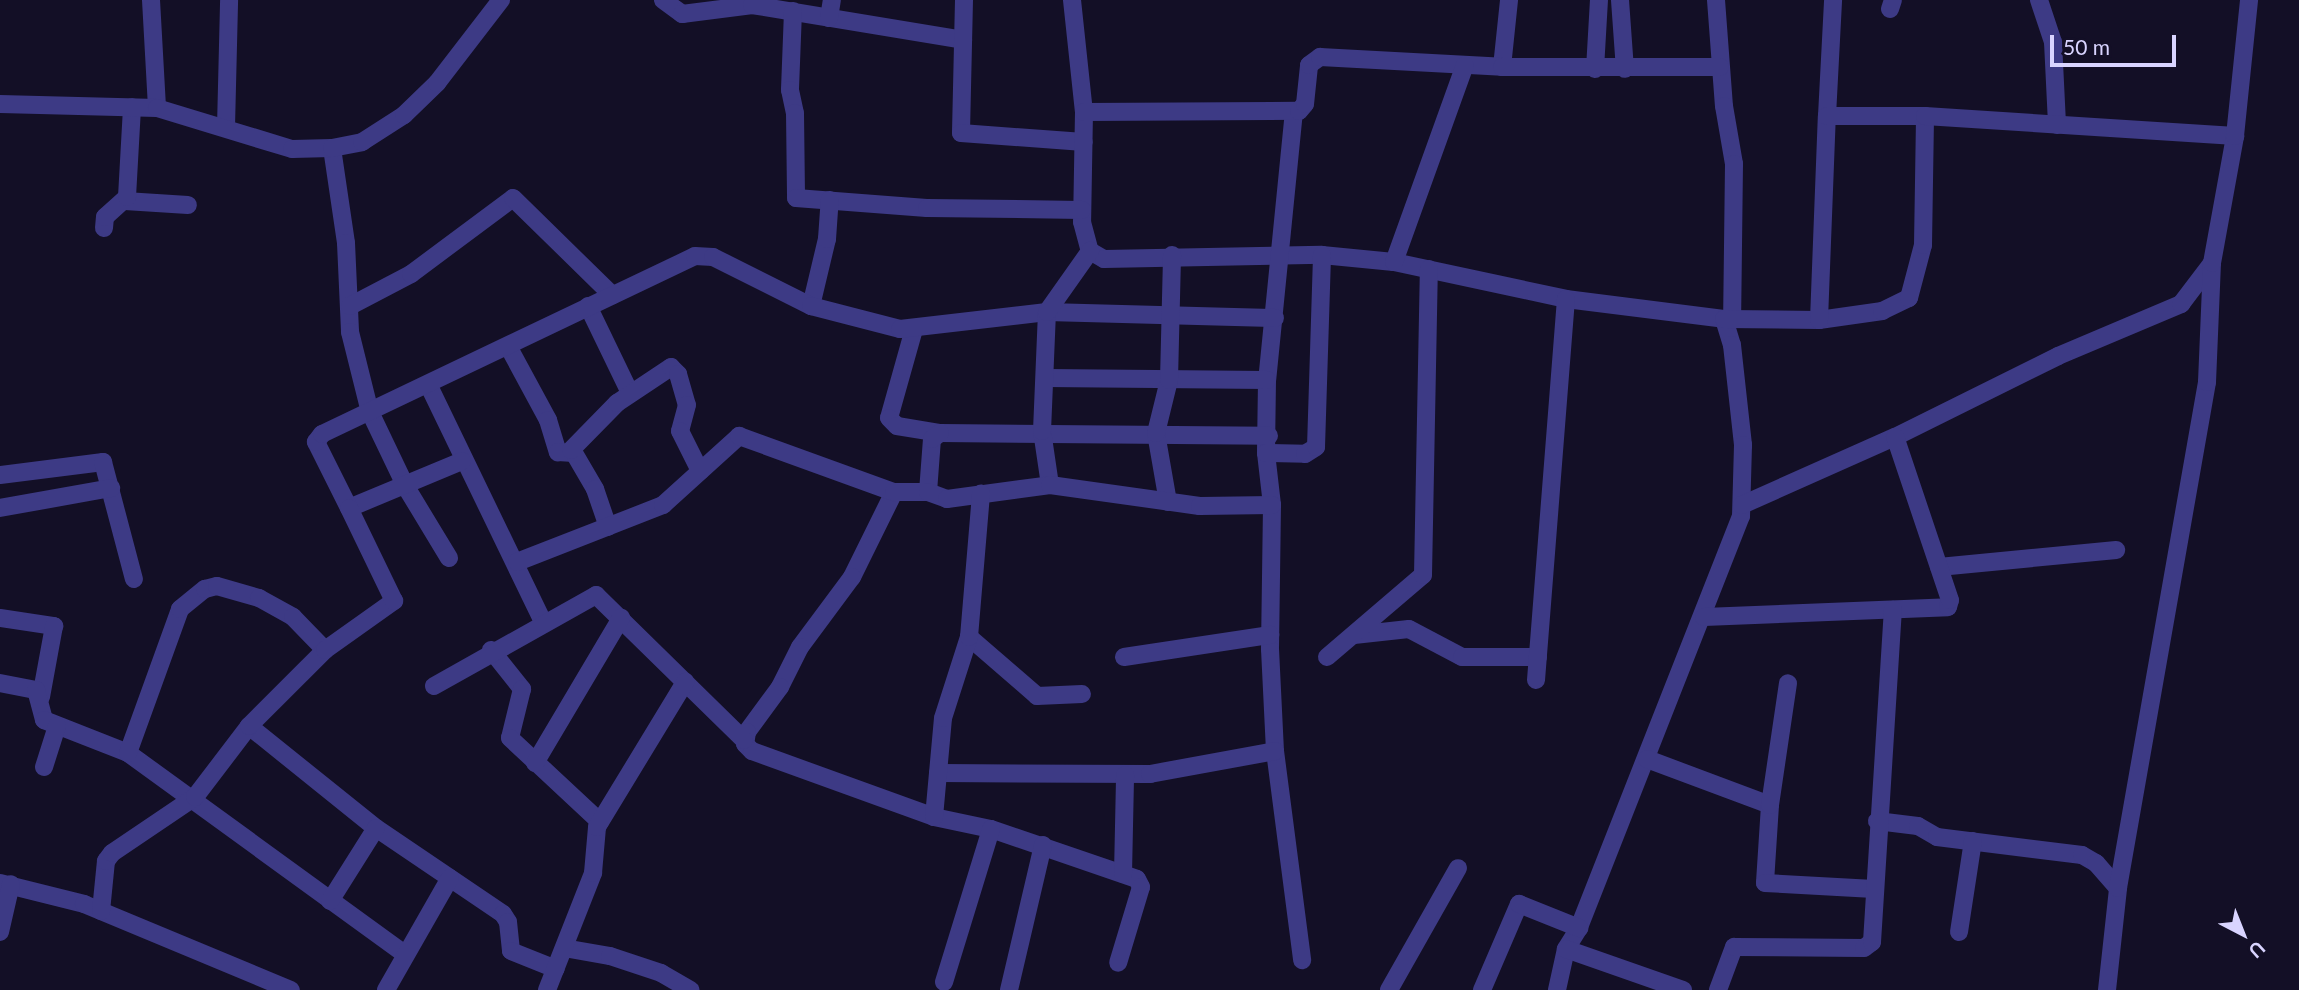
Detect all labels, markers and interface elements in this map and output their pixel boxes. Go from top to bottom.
scale bar [2054,21,2180,65]
text: 50 m [2063,34,2110,59]
north arrow [2208,899,2278,969]
text: U [2244,937,2270,963]

